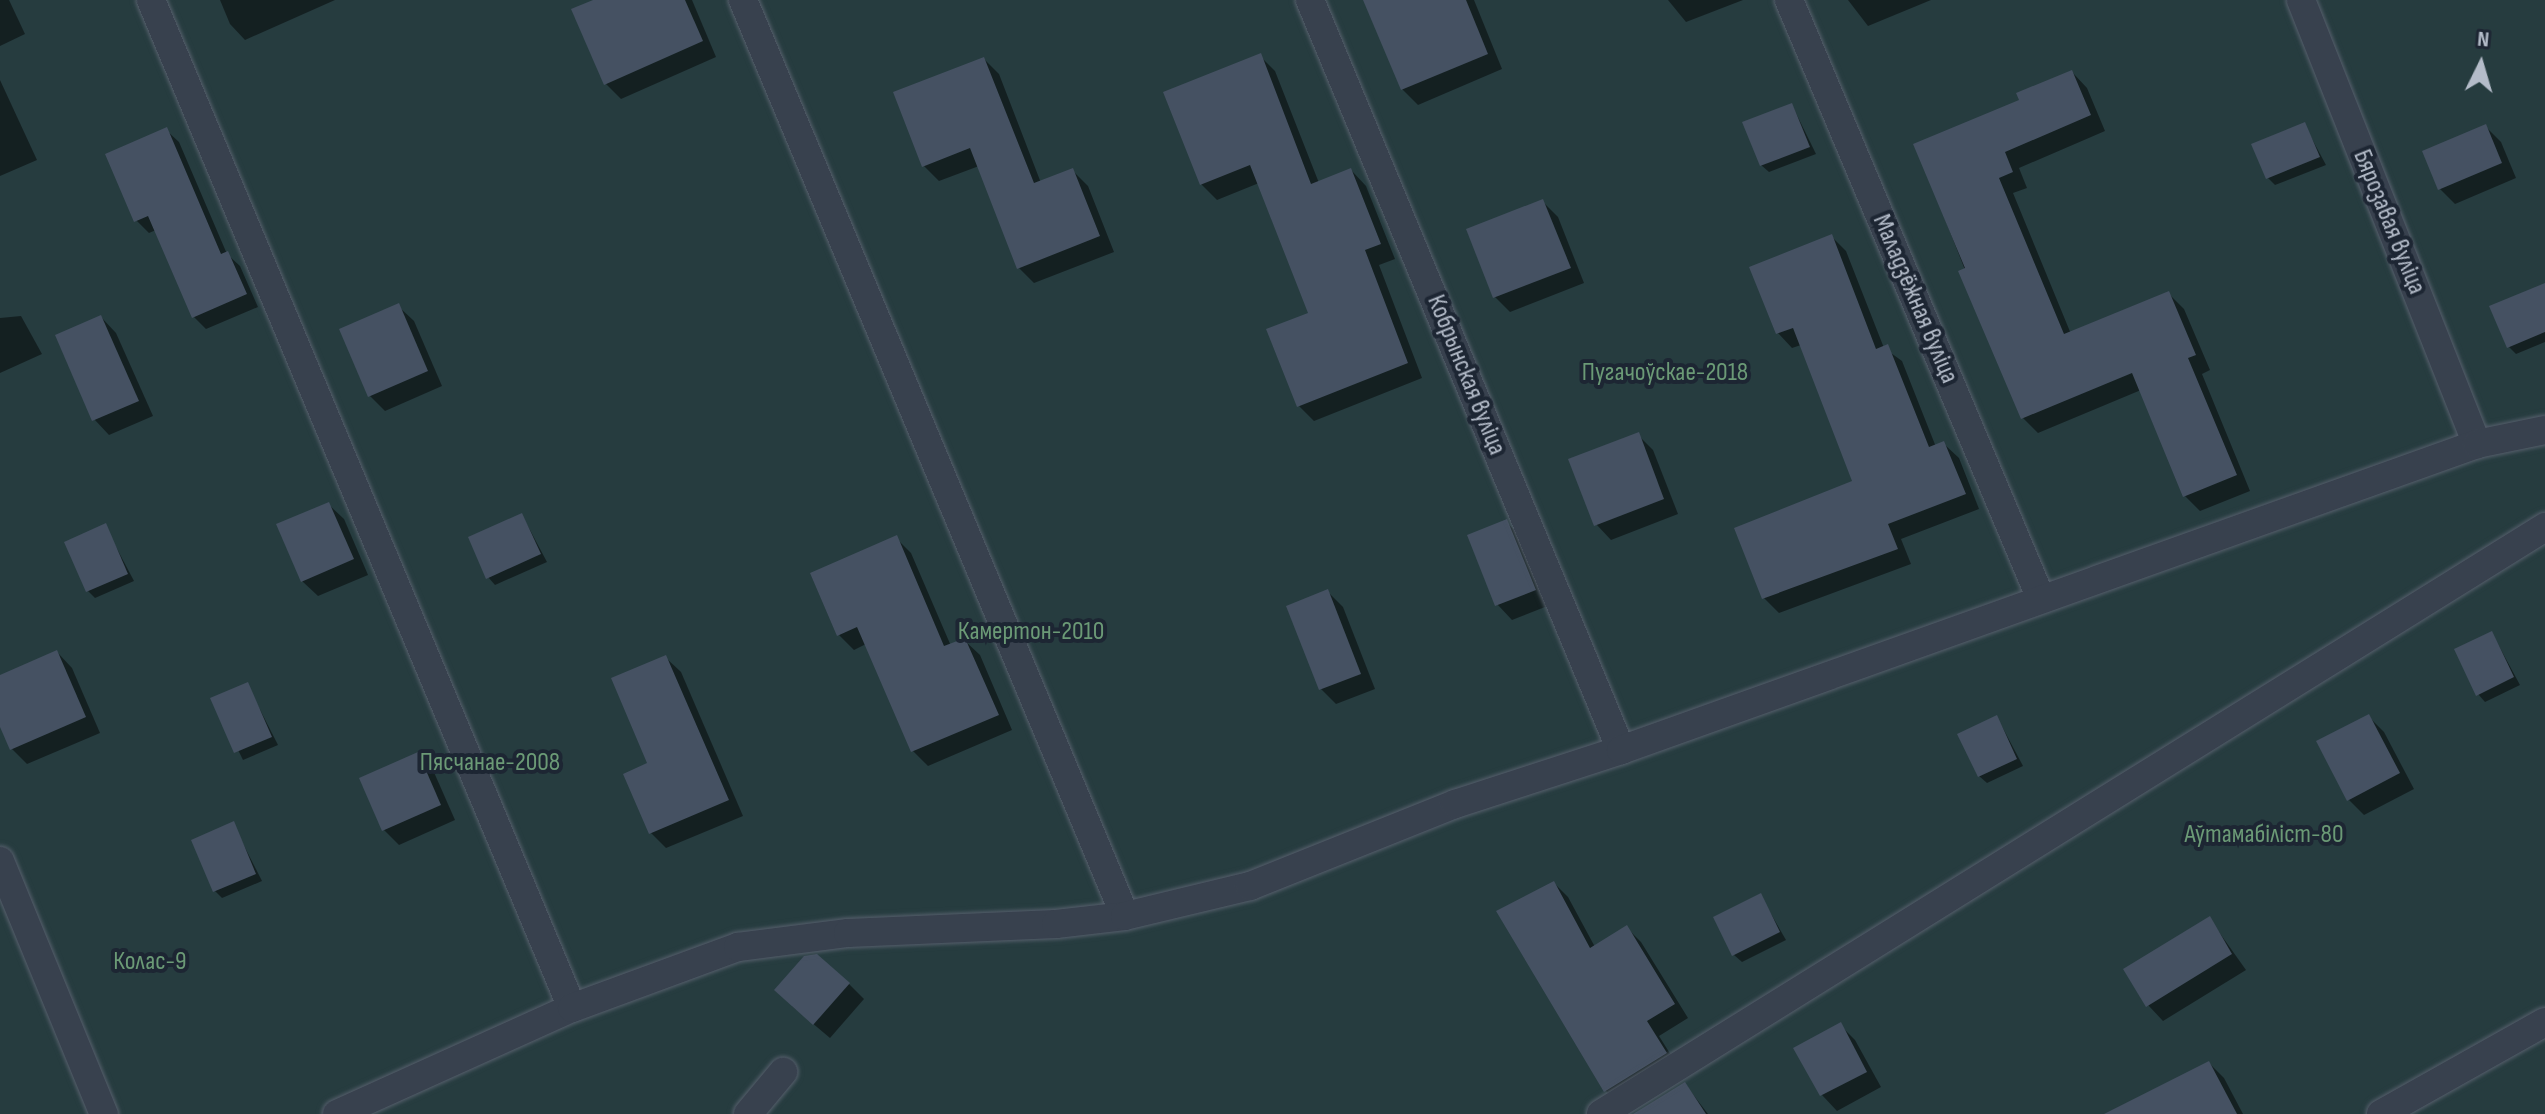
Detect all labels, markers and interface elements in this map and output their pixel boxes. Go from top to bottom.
north arrow [2441,24,2521,104]
text: N [2476,26,2490,54]
street label: Бярозавая вуліца [2346,145,2432,299]
street label: Маладзёжная вуліца [1865,210,1965,388]
street label: Кобрынская вуліца [1420,291,1512,459]
park label: Пугачоўскае-2018 [1582,357,1748,389]
park label: Камертон-2010 [958,616,1104,648]
park label: Пясчанае-2008 [420,747,560,779]
park label: Аўтамабіліст-80 [2184,819,2344,851]
park label: Колас-9 [113,946,187,978]

